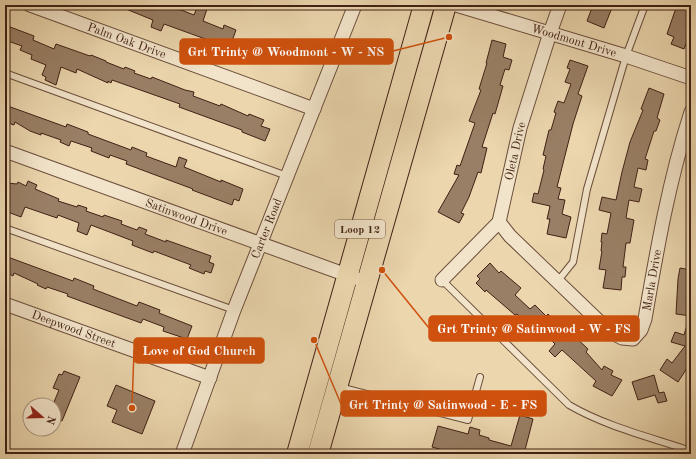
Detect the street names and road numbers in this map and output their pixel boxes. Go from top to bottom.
street label: Palm Oak Drive [86,22,168,61]
street label: Woodmont Drive [530,23,618,60]
street label: Oleta Drive [503,120,529,182]
street label: Satinwood Drive [143,197,229,238]
street label: Carter Road [250,197,285,260]
road number: Loop 12 [335,220,385,238]
street label: Marla Drive [641,248,664,312]
street label: Deepwood Street [30,309,117,350]

